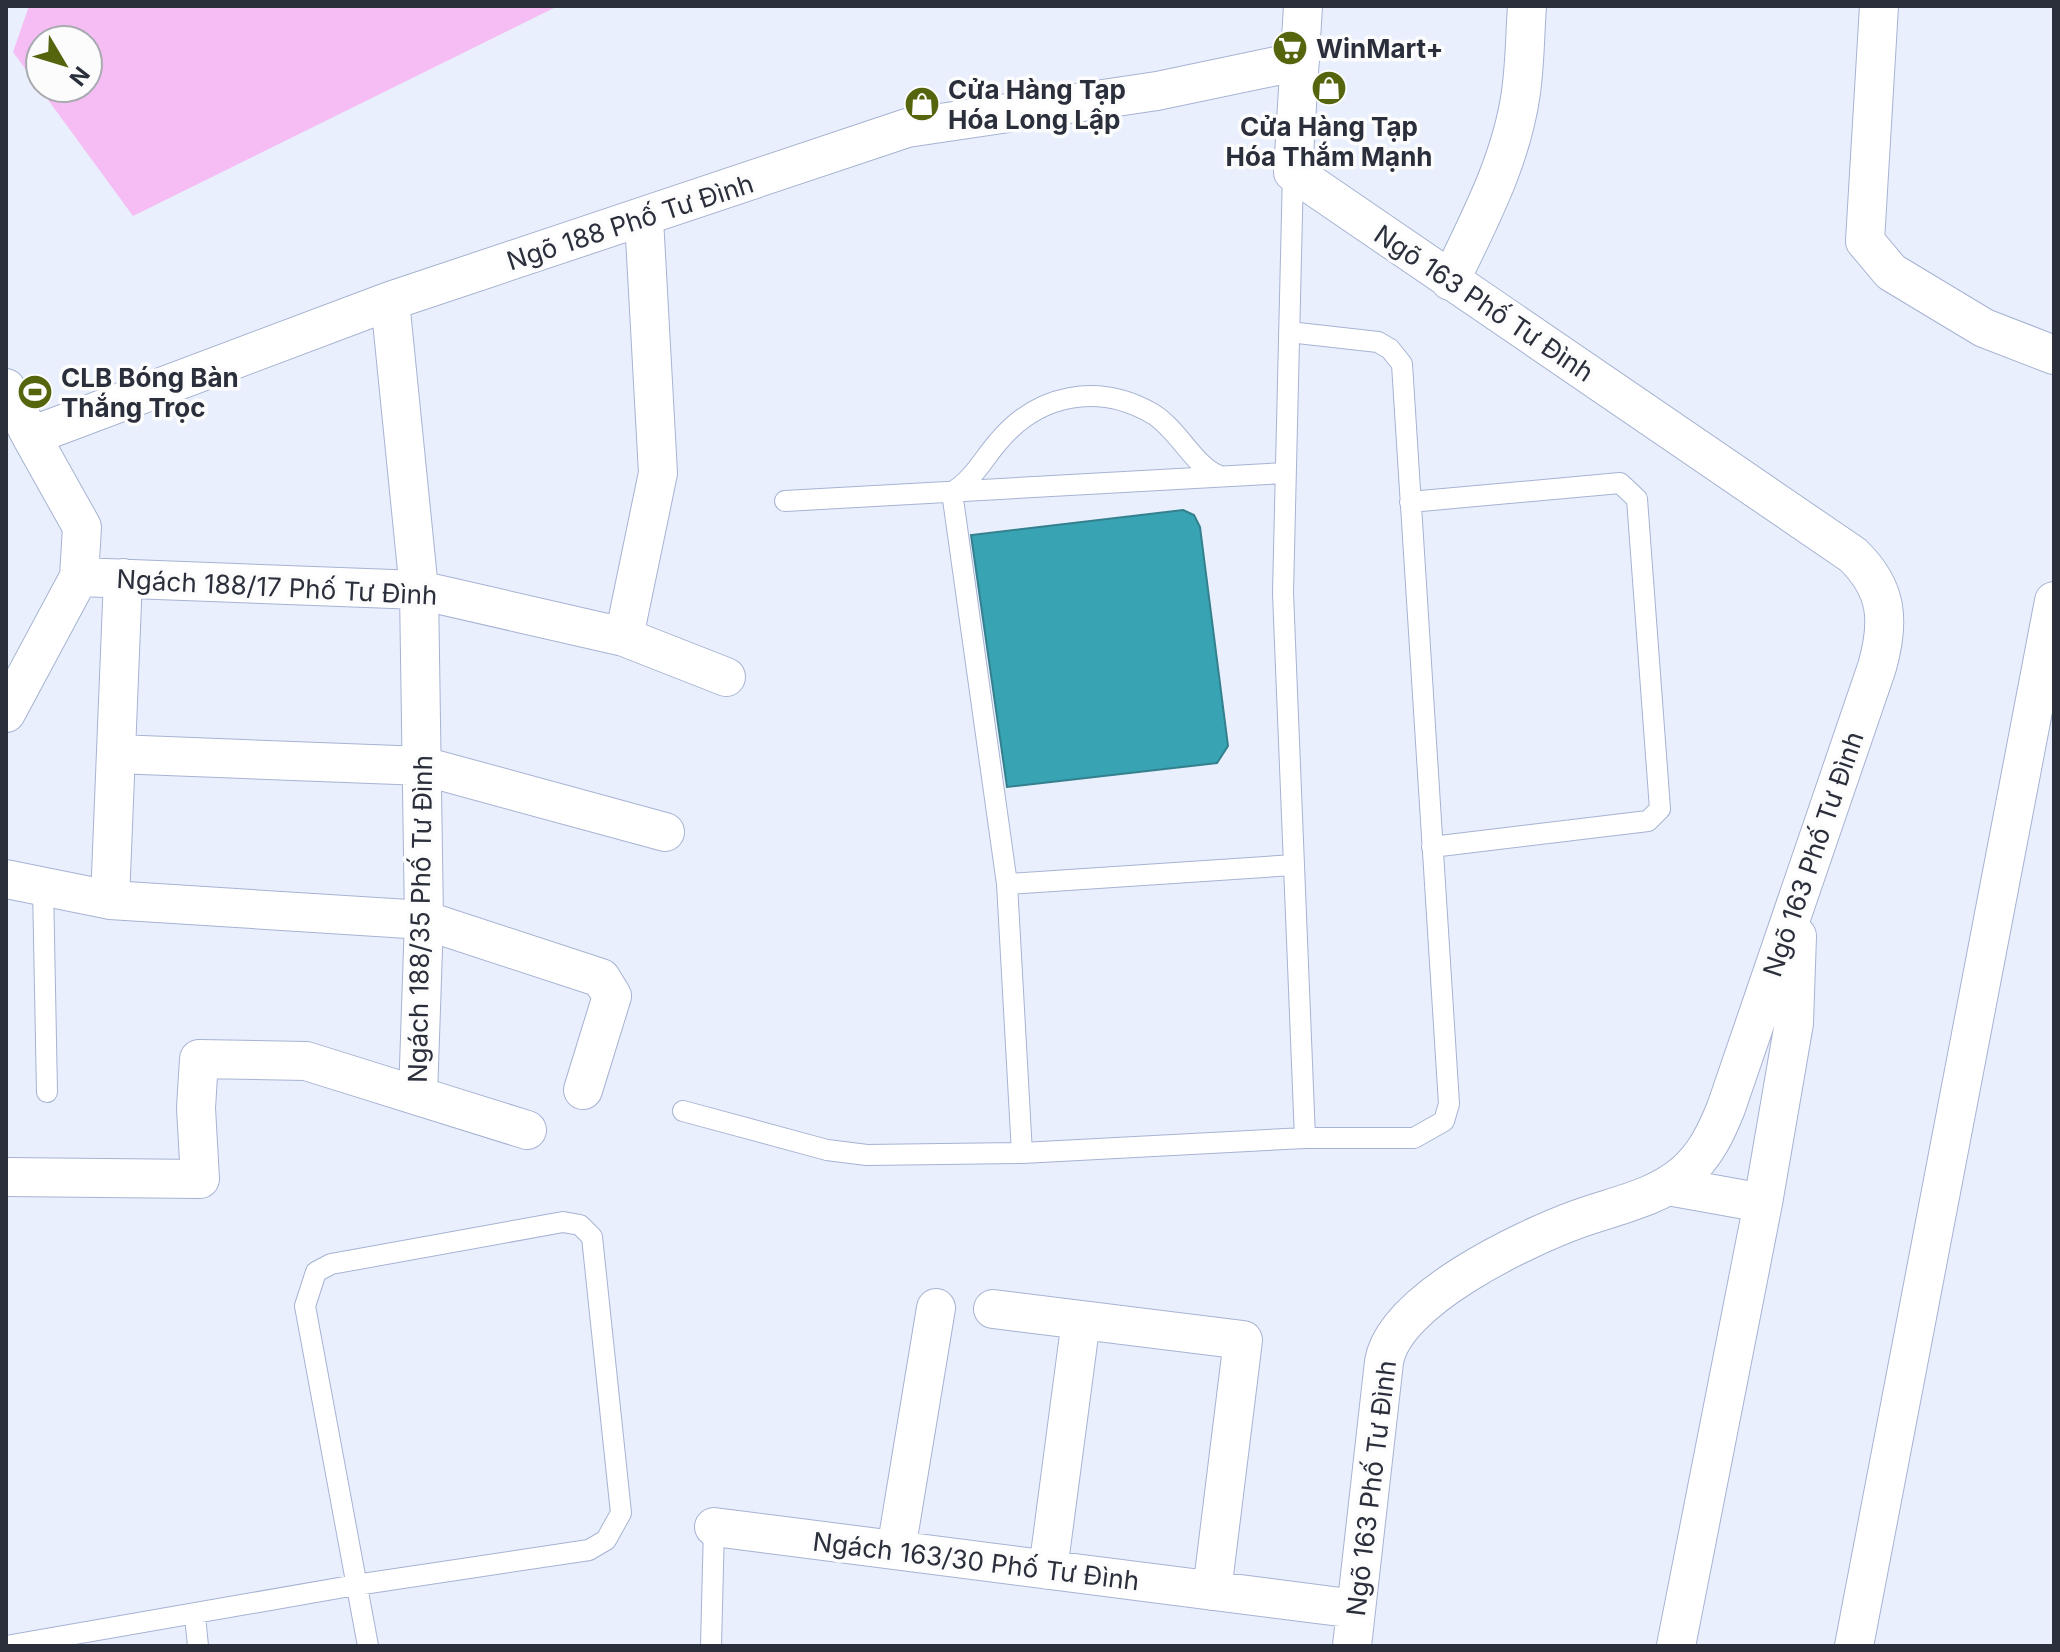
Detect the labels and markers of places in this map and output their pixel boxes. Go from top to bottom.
supermarket icon: WinMart+ [1271,29,1309,67]
place label: WinMart+ [1316,33,1443,64]
shop icon: Cửa Hàng Tạp Hóa Thắm Mạnh [1310,69,1348,107]
place label: Cửa Hàng Tạp Hóa Long Lập [948,74,1126,135]
shop icon: Cửa Hàng Tạp Hóa Long Lập [903,85,941,123]
place label: Cửa Hàng Tạp Hóa Thắm Mạnh [1225,111,1433,172]
place label: CLB Bóng Bàn Thắng Trọc [61,362,239,423]
sports icon: CLB Bóng Bàn Thắng Trọc [16,373,54,411]

